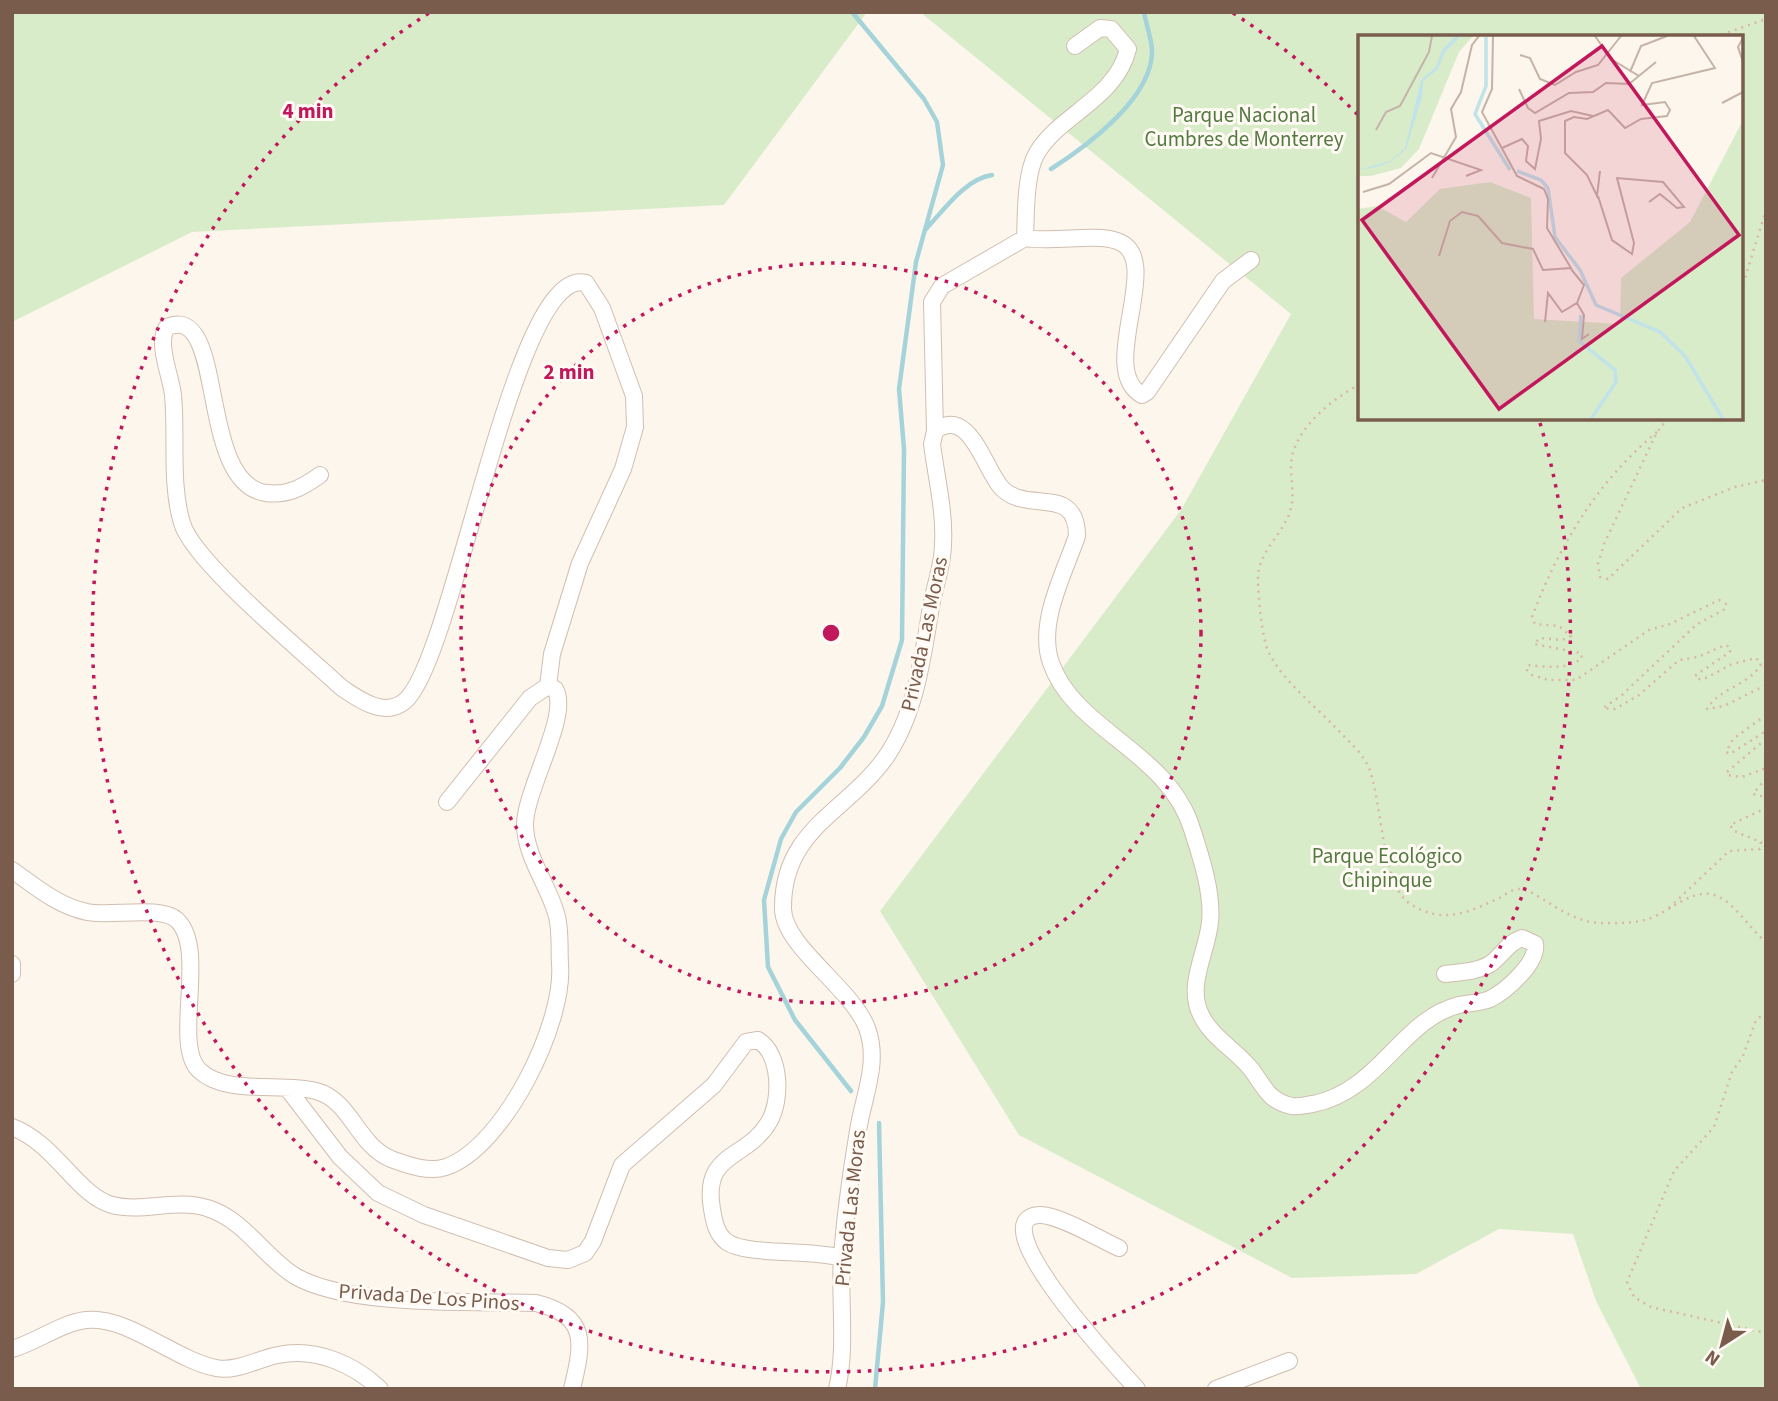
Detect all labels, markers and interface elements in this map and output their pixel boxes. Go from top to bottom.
inset map [1358,35,1743,420]
text: 4 min [282,96,334,126]
park label: Parque Nacional Cumbres de Monterrey [1144,100,1344,154]
text: 2 min [543,357,595,387]
street label: Privada Las Moras [893,554,955,714]
centre of rings [819,621,843,645]
park label: Parque Ecológico Chipinque [1312,841,1462,895]
street label: Privada Las Moras [827,1128,873,1288]
street label: Privada De Los Pinos [338,1276,521,1318]
north arrow [1687,1310,1757,1380]
text: N [1700,1343,1726,1372]

